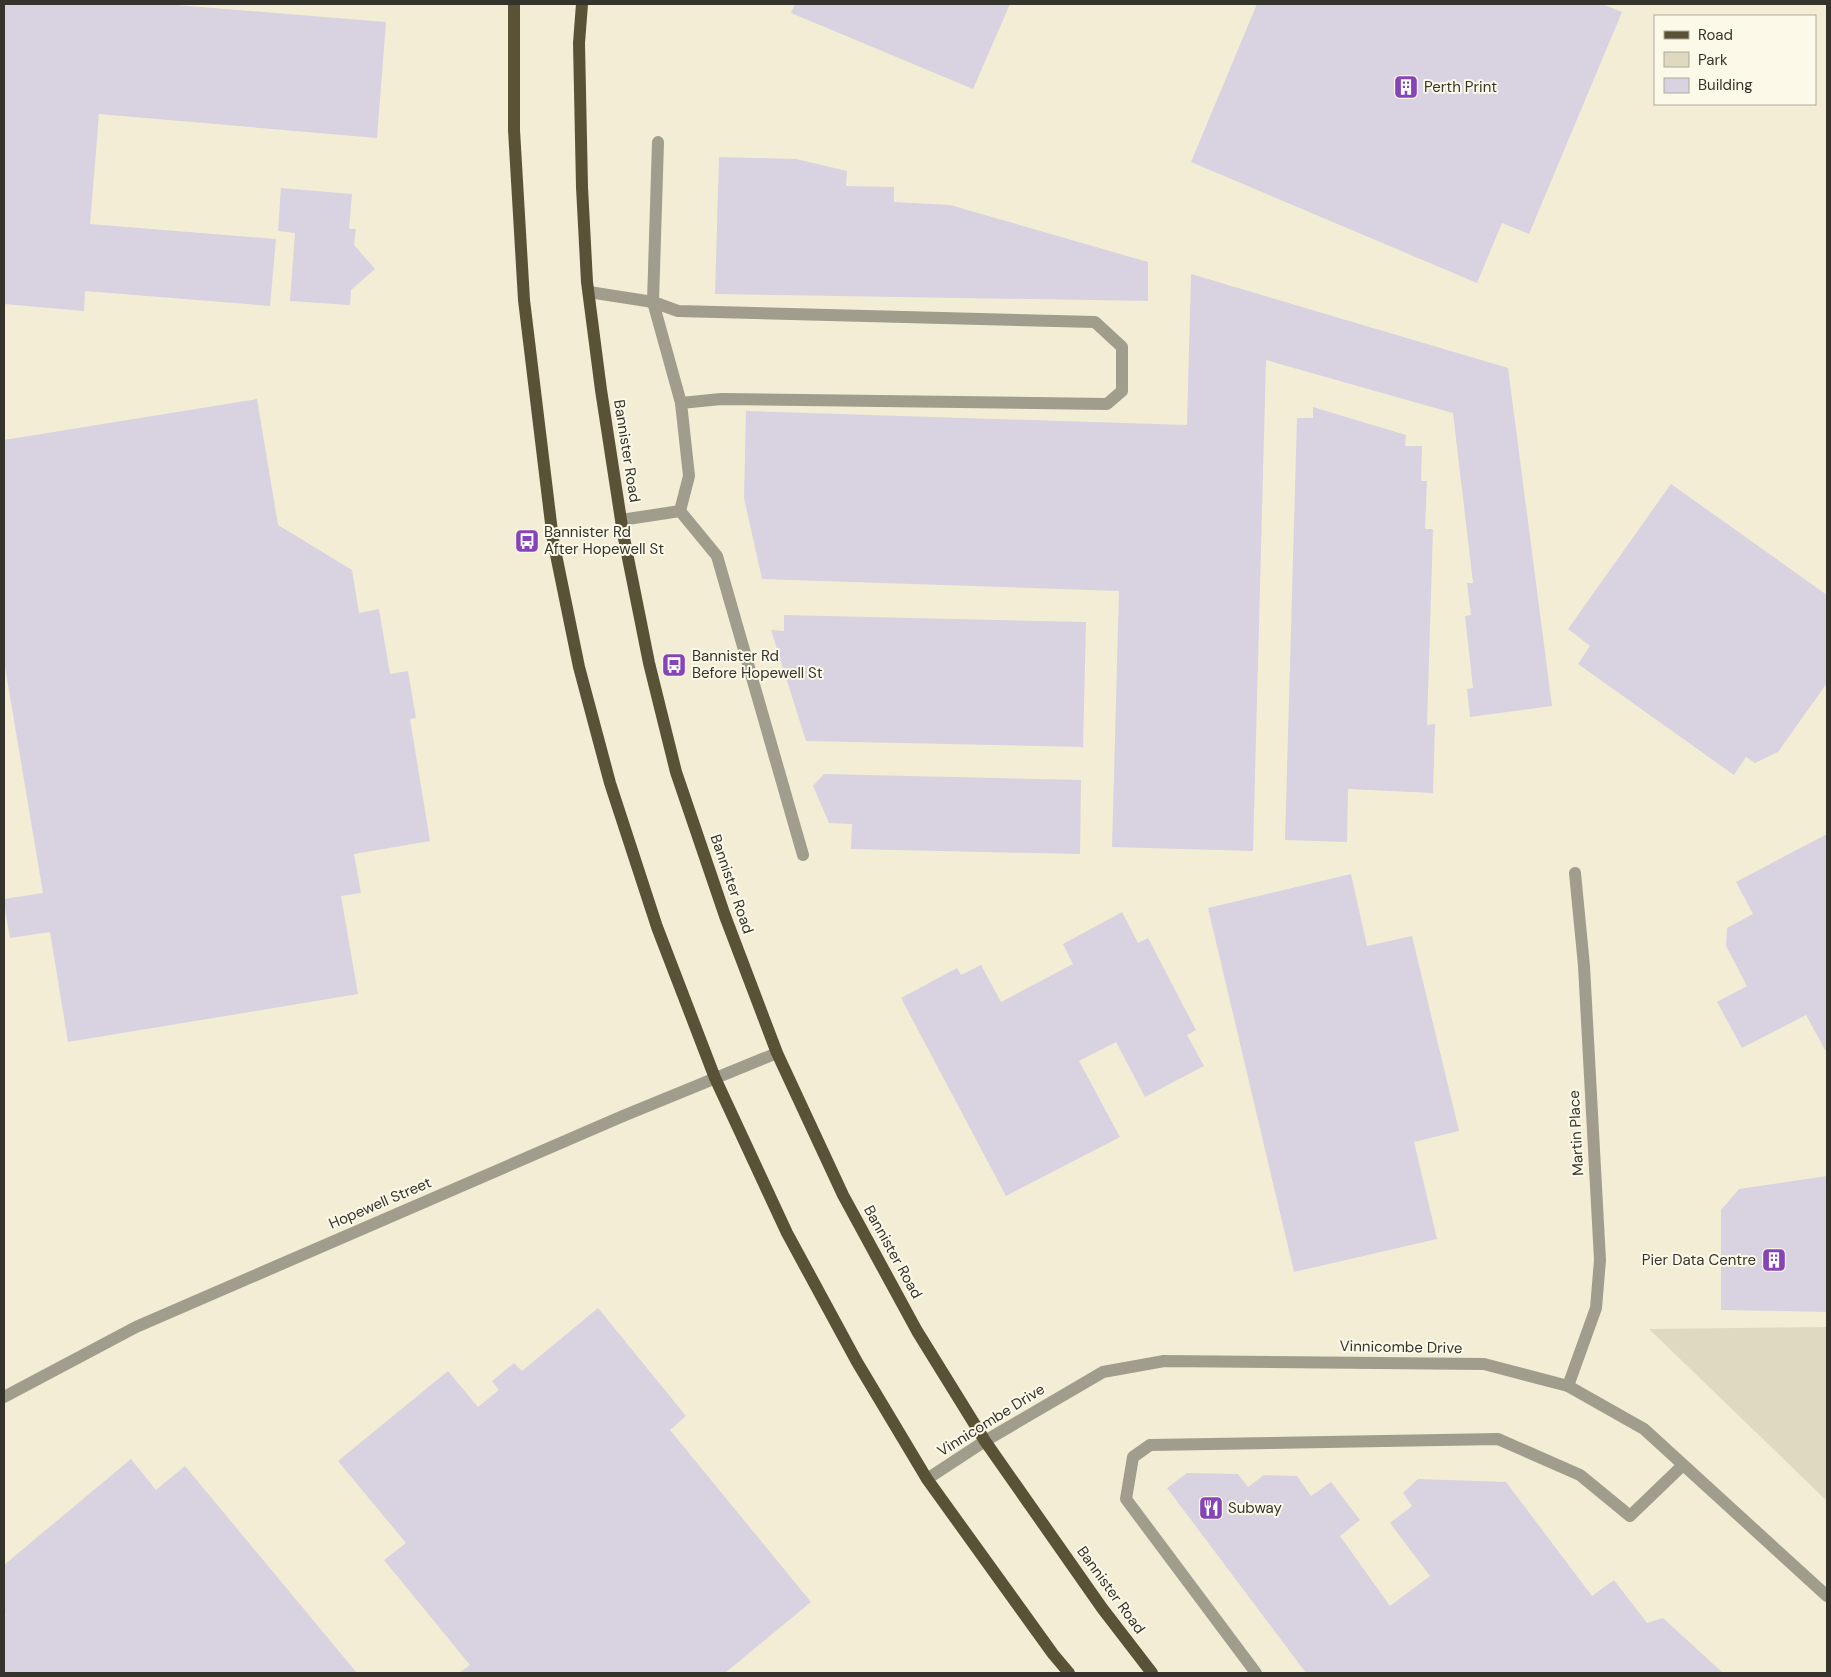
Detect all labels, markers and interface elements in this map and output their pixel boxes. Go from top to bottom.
legend [1654,15,1816,105]
text: Road [1698,25,1733,45]
text: Park [1698,50,1728,70]
building icon: Perth Print [1393,74,1419,100]
text: Building [1698,75,1753,95]
place label: Perth Print [1424,77,1497,97]
street label: Bannister Road [609,398,645,504]
place label: Bannister Rd After Hopewell St [544,522,664,559]
bus stop icon: Bannister Rd After Hopewell St [514,528,540,554]
place label: Bannister Rd Before Hopewell St [692,646,823,683]
bus stop icon: Bannister Rd Before Hopewell St [661,652,687,678]
street label: Bannister Road [706,832,758,936]
street label: Martin Place [1564,1090,1588,1176]
street label: Hopewell Street [326,1172,434,1234]
street label: Bannister Road [859,1202,927,1302]
building icon: Pier Data Centre [1761,1247,1787,1273]
place label: Pier Data Centre [1642,1250,1756,1270]
street label: Vinnicombe Drive [1339,1336,1463,1358]
street label: Vinnicombe Drive [934,1379,1048,1461]
restaurant icon: Subway [1198,1495,1224,1521]
place label: Subway [1228,1498,1283,1518]
street label: Bannister Road [1072,1542,1150,1638]

